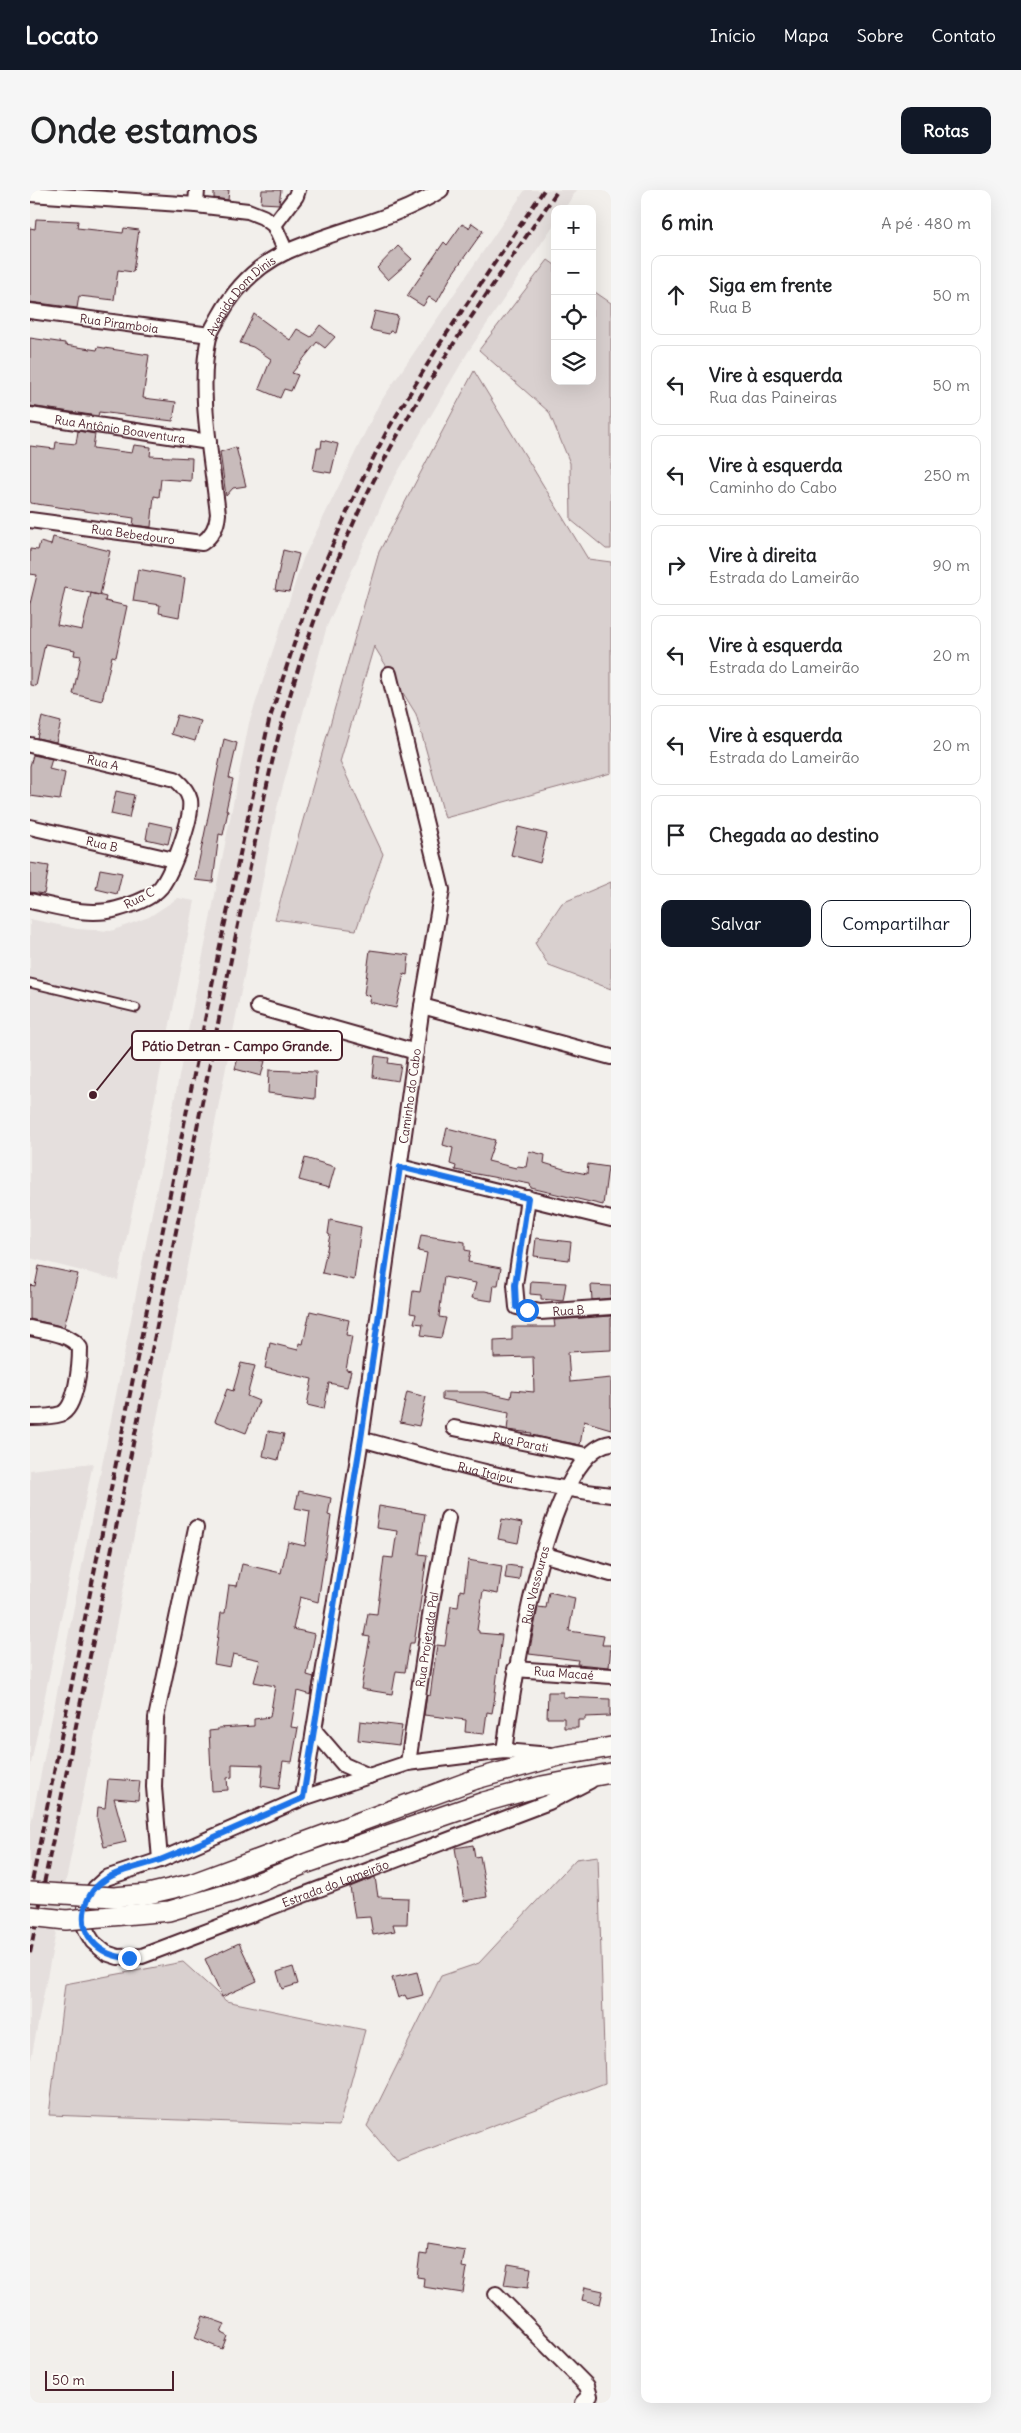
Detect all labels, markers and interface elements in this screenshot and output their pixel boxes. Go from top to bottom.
text: Locato [25,20,99,50]
text: Início [710,24,756,47]
text: Mapa [784,24,829,47]
text: Sobre [857,24,903,47]
text: Contato [931,24,996,47]
button: Rotas [901,107,991,154]
text: Onde estamos [30,108,258,152]
map controls [551,205,596,385]
button: + [551,205,596,250]
text: 6 min [661,209,713,236]
text: A pé · 480 m [881,213,971,233]
button: − [551,250,596,295]
street label: Avenida Dom Dinis [203,252,278,338]
text: Siga em frente [709,273,832,297]
icon: ahead [662,281,690,309]
text: 50 m [932,285,970,305]
button: locate [551,295,596,340]
text: Rua B [709,297,752,317]
street label: Rua Piramboia [79,310,160,336]
button: layers [551,340,596,385]
text: Vire à esquerda [709,363,843,387]
icon: left [662,371,690,399]
text: 50 m [932,375,970,395]
text: Rua das Paineiras [709,387,837,407]
street label: Rua Antônio Boaventura [54,411,187,446]
text: Vire à esquerda [709,453,843,477]
icon: left [662,461,690,489]
text: 250 m [924,465,970,485]
text: Caminho do Cabo [709,477,837,497]
street label: Rua Bebedouro [90,521,176,547]
text: Vire à direita [709,543,817,567]
icon: right [662,551,690,579]
text: 90 m [932,555,970,575]
text: Estrada do Lameirão [709,567,859,587]
text: Vire à esquerda [709,633,843,657]
icon: left [662,641,690,669]
text: 20 m [933,645,970,665]
text: Estrada do Lameirão [709,657,859,677]
text: Vire à esquerda [709,723,843,747]
icon: left [662,731,690,759]
text: 20 m [933,735,970,755]
text: Estrada do Lameirão [709,747,859,767]
street label: Rua A [86,751,121,773]
icon: arrive [662,821,690,849]
text: Chegada ao destino [709,823,879,847]
street label: Rua B [85,833,120,854]
street label: Rua C [121,884,157,912]
button: Salvar [661,900,811,947]
button: Compartilhar [821,900,971,947]
callout: Pátio Detran - Campo Grande. [132,1031,342,1060]
text: Pátio Detran - Campo Grande. [142,1037,332,1055]
street label: Caminho do Cabo [395,1047,423,1145]
route start [516,1299,539,1322]
street label: Rua B [552,1301,585,1319]
street label: Rua Parati [491,1429,550,1455]
street label: Rua Itaipu [456,1458,515,1486]
street label: Rua Vassouras [518,1544,552,1625]
street label: Rua Projetada Pal [412,1590,441,1688]
street label: Rua Macaé [533,1663,594,1682]
street label: Estrada do Lameirão [280,1856,391,1910]
route end [118,1947,141,1970]
scale bar [45,2368,174,2391]
text: 50 m [52,2371,85,2389]

